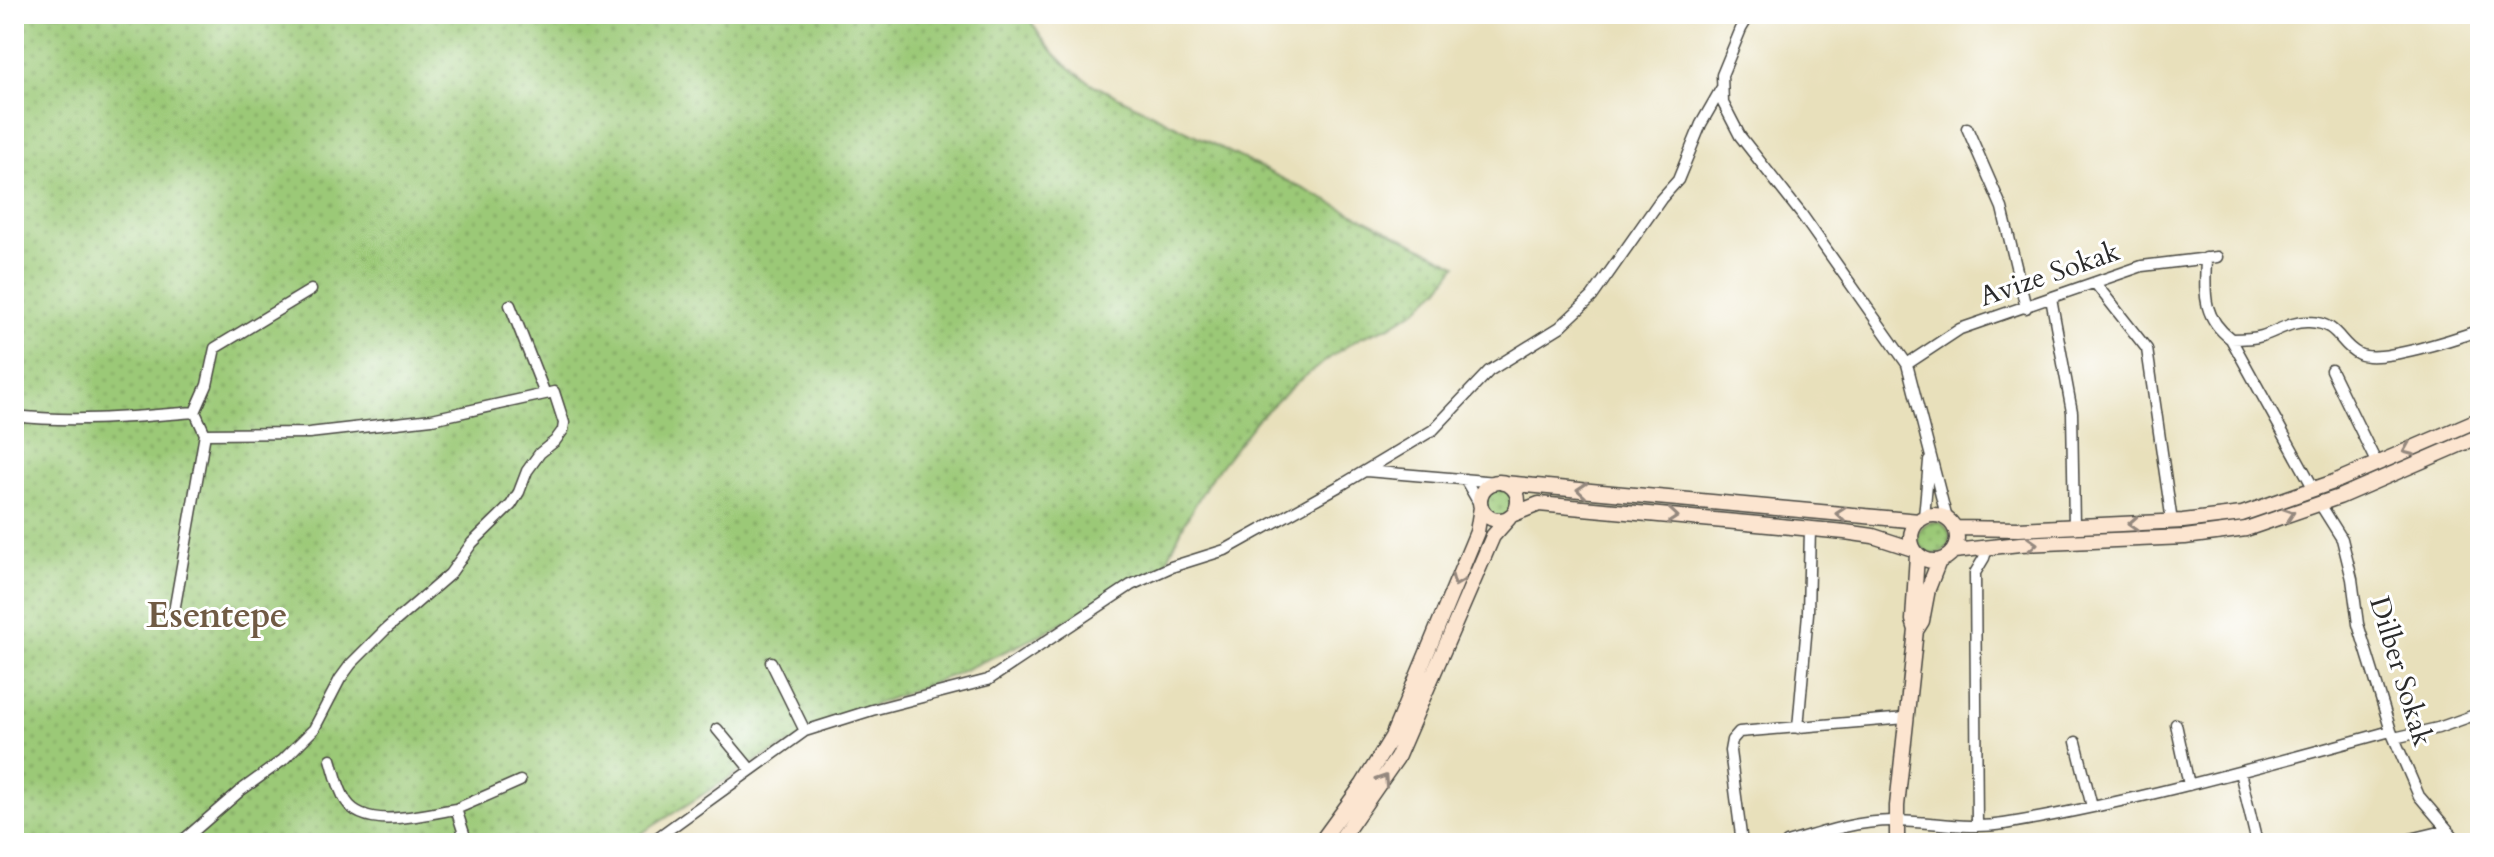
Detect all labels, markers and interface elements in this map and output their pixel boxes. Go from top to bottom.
street label: Avize Sokak [1974,232,2125,316]
one-way arrow [2402,440,2416,456]
one-way arrow [1575,482,1588,499]
one-way arrow [1834,506,1847,523]
one-way arrow [1667,507,1680,524]
one-way arrow [2281,508,2295,524]
one-way arrow [2126,515,2139,532]
one-way arrow [2026,536,2039,553]
one-way arrow [1450,573,1466,587]
district label: Esentepe [146,591,288,640]
street label: Dilber Sokak [2360,592,2442,751]
one-way arrow [1374,774,1389,789]

